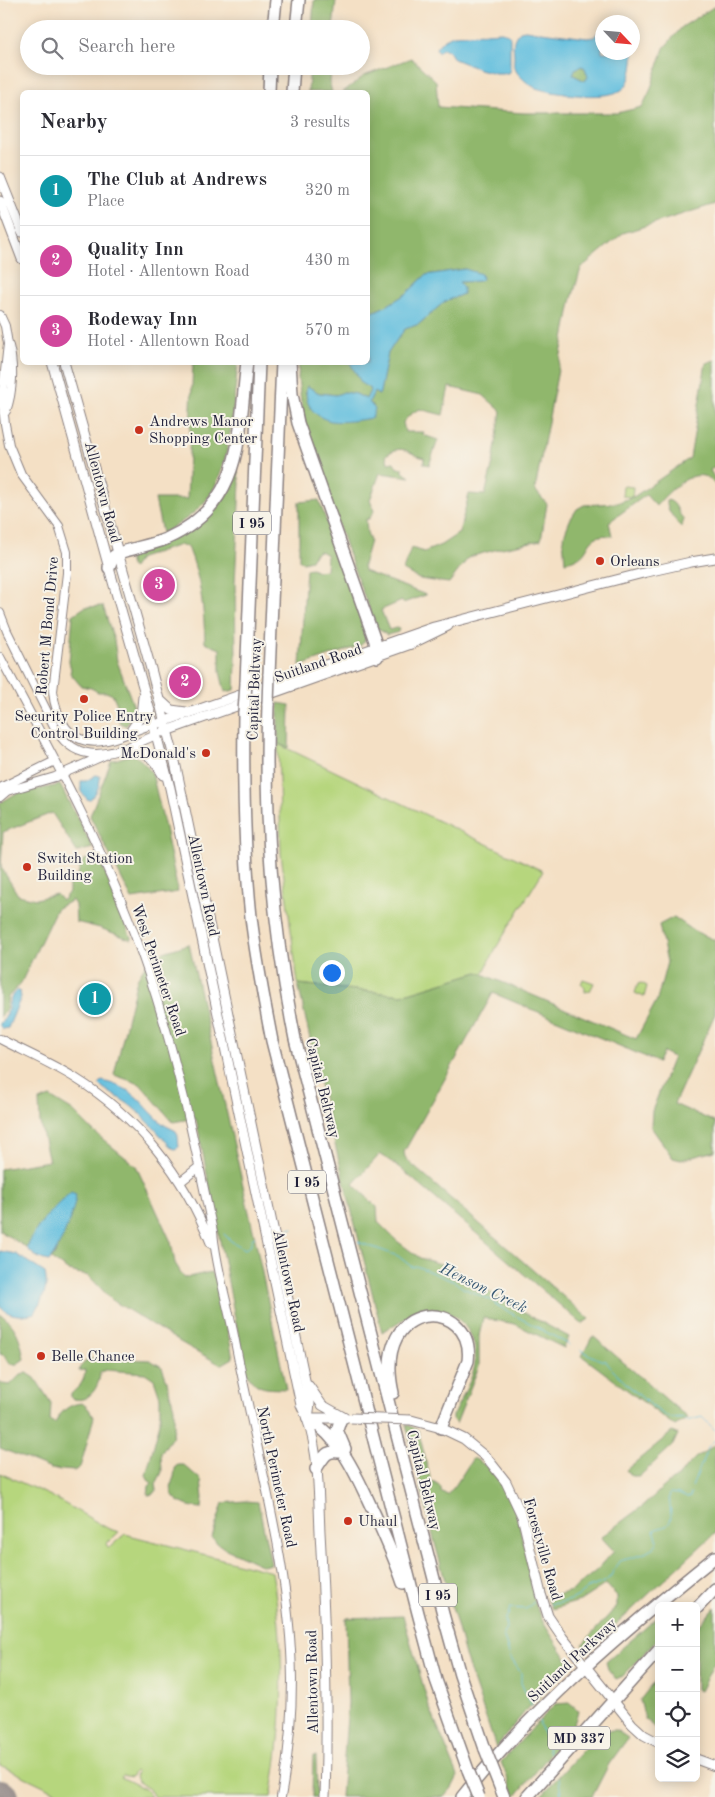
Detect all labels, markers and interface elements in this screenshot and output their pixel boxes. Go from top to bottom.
north arrow [595,15,640,60]
search box [20,20,370,75]
icon: search [38,34,66,62]
text: Search here [78,38,175,57]
text: Nearby [40,112,108,133]
text: 3 results [290,115,350,131]
text: The Club at Andrews [87,171,267,190]
text: 1 [51,183,61,199]
text: 320 m [305,183,350,199]
text: Place [87,194,124,210]
text: Quality Inn [87,241,184,260]
text: 2 [51,253,61,269]
text: 430 m [305,253,350,269]
text: Hotel · Allentown Road [87,264,250,280]
text: Rodeway Inn [87,311,197,330]
text: 3 [51,323,61,339]
text: 570 m [305,323,350,339]
text: Hotel · Allentown Road [87,334,250,350]
place label: Andrews Manor Shopping Center [149,415,257,447]
marker: Andrews Manor Shopping Center [133,424,145,436]
street label: Allentown Road [81,440,122,545]
road number: I 95 [233,512,271,534]
marker: Orleans [594,555,606,567]
place label: Orleans [610,555,660,570]
street label: Robert M Bond Drive [35,556,62,696]
pin: 3 [143,566,175,604]
street label: Capital Beltway [246,637,265,741]
street label: Suitland Road [273,642,364,686]
pin: 2 [169,663,201,701]
marker: Security Police Entry Control Building [78,693,90,705]
place label: Security Police Entry Control Building [15,710,153,742]
place label: McDonald's [120,747,196,762]
marker: McDonald's [200,747,212,759]
street label: Allentown Road [184,833,221,938]
place label: Switch Station Building [37,852,133,884]
marker: Switch Station Building [21,861,33,873]
street label: West Perimeter Road [128,902,187,1039]
your location [319,960,345,986]
pin: 1 [79,980,111,1018]
street label: Capital Beltway [302,1037,341,1140]
road number: I 95 [288,1170,326,1194]
street label: Allentown Road [269,1229,306,1334]
water label: Henson Creek [436,1260,529,1317]
marker: Belle Chance [35,1350,47,1362]
place label: Belle Chance [51,1350,135,1365]
street label: North Perimeter Road [253,1405,298,1549]
street label: Capital Beltway [403,1429,442,1532]
street label: Forestville Road [520,1496,563,1603]
marker: Uhaul [342,1515,354,1527]
place label: Uhaul [358,1515,397,1530]
road number: I 95 [419,1584,457,1606]
map controls [655,1602,700,1782]
button: + [655,1602,700,1647]
street label: Suitland Parkway [526,1616,620,1706]
street label: Allentown Road [305,1629,322,1734]
button: − [655,1647,700,1692]
button: locate [655,1692,700,1737]
road number: MD 337 [548,1726,610,1750]
button: layers [655,1737,700,1782]

